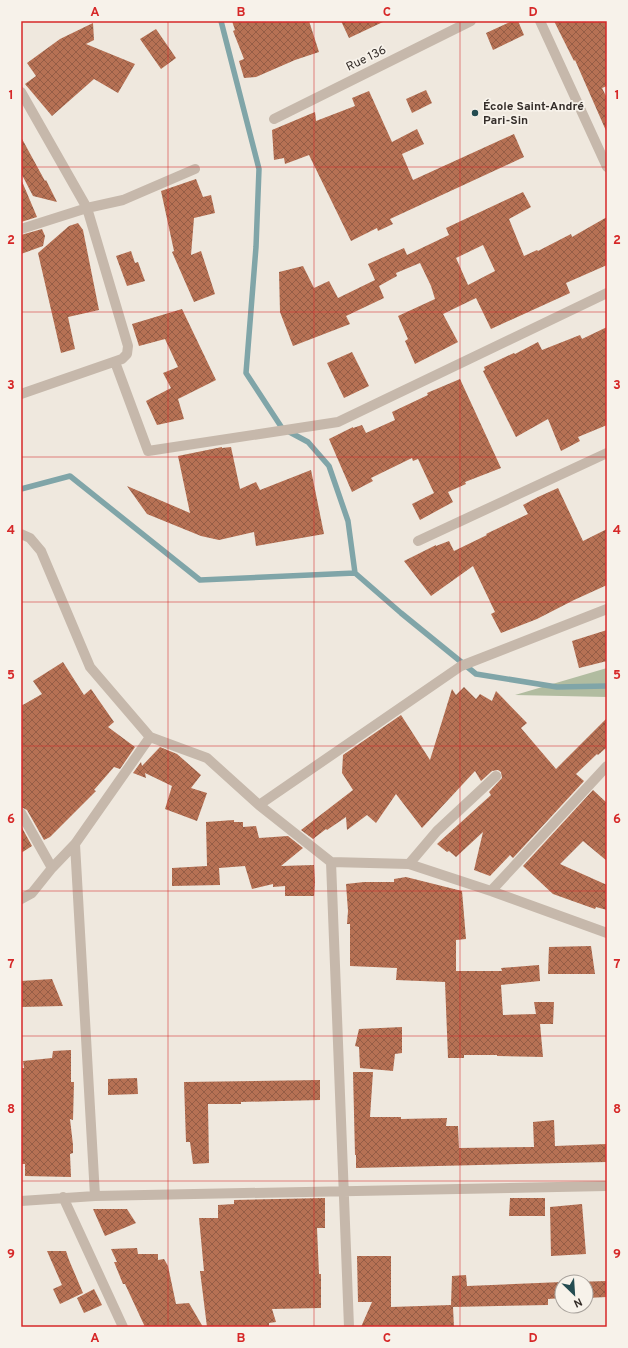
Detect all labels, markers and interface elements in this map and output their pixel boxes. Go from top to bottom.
text: A [90,5,100,21]
text: B [237,5,246,21]
text: C [383,5,391,21]
text: D [528,5,538,21]
street label: Rue 136 [344,42,389,75]
text: 1 [8,88,14,104]
text: 1 [614,88,620,104]
place label: École Saint-André Pari-Sin [483,99,584,129]
marker: École Saint-André Pari-Sin [470,108,480,118]
text: 2 [7,233,15,249]
text: 2 [613,233,621,249]
text: 3 [7,378,15,394]
text: 3 [613,378,621,394]
text: 4 [7,523,15,539]
text: 4 [613,523,621,539]
text: 5 [7,668,15,684]
text: 5 [613,668,621,684]
text: 6 [7,812,15,828]
text: 6 [613,812,621,828]
text: 7 [8,957,15,973]
text: 7 [614,957,621,973]
text: 8 [7,1102,15,1118]
text: 8 [613,1102,621,1118]
text: 9 [7,1247,15,1263]
text: 9 [613,1247,621,1263]
north arrow [554,1274,594,1314]
text: N [571,1294,584,1310]
text: A [90,1331,100,1347]
text: B [237,1331,246,1347]
text: C [383,1331,391,1347]
text: D [528,1331,538,1347]

